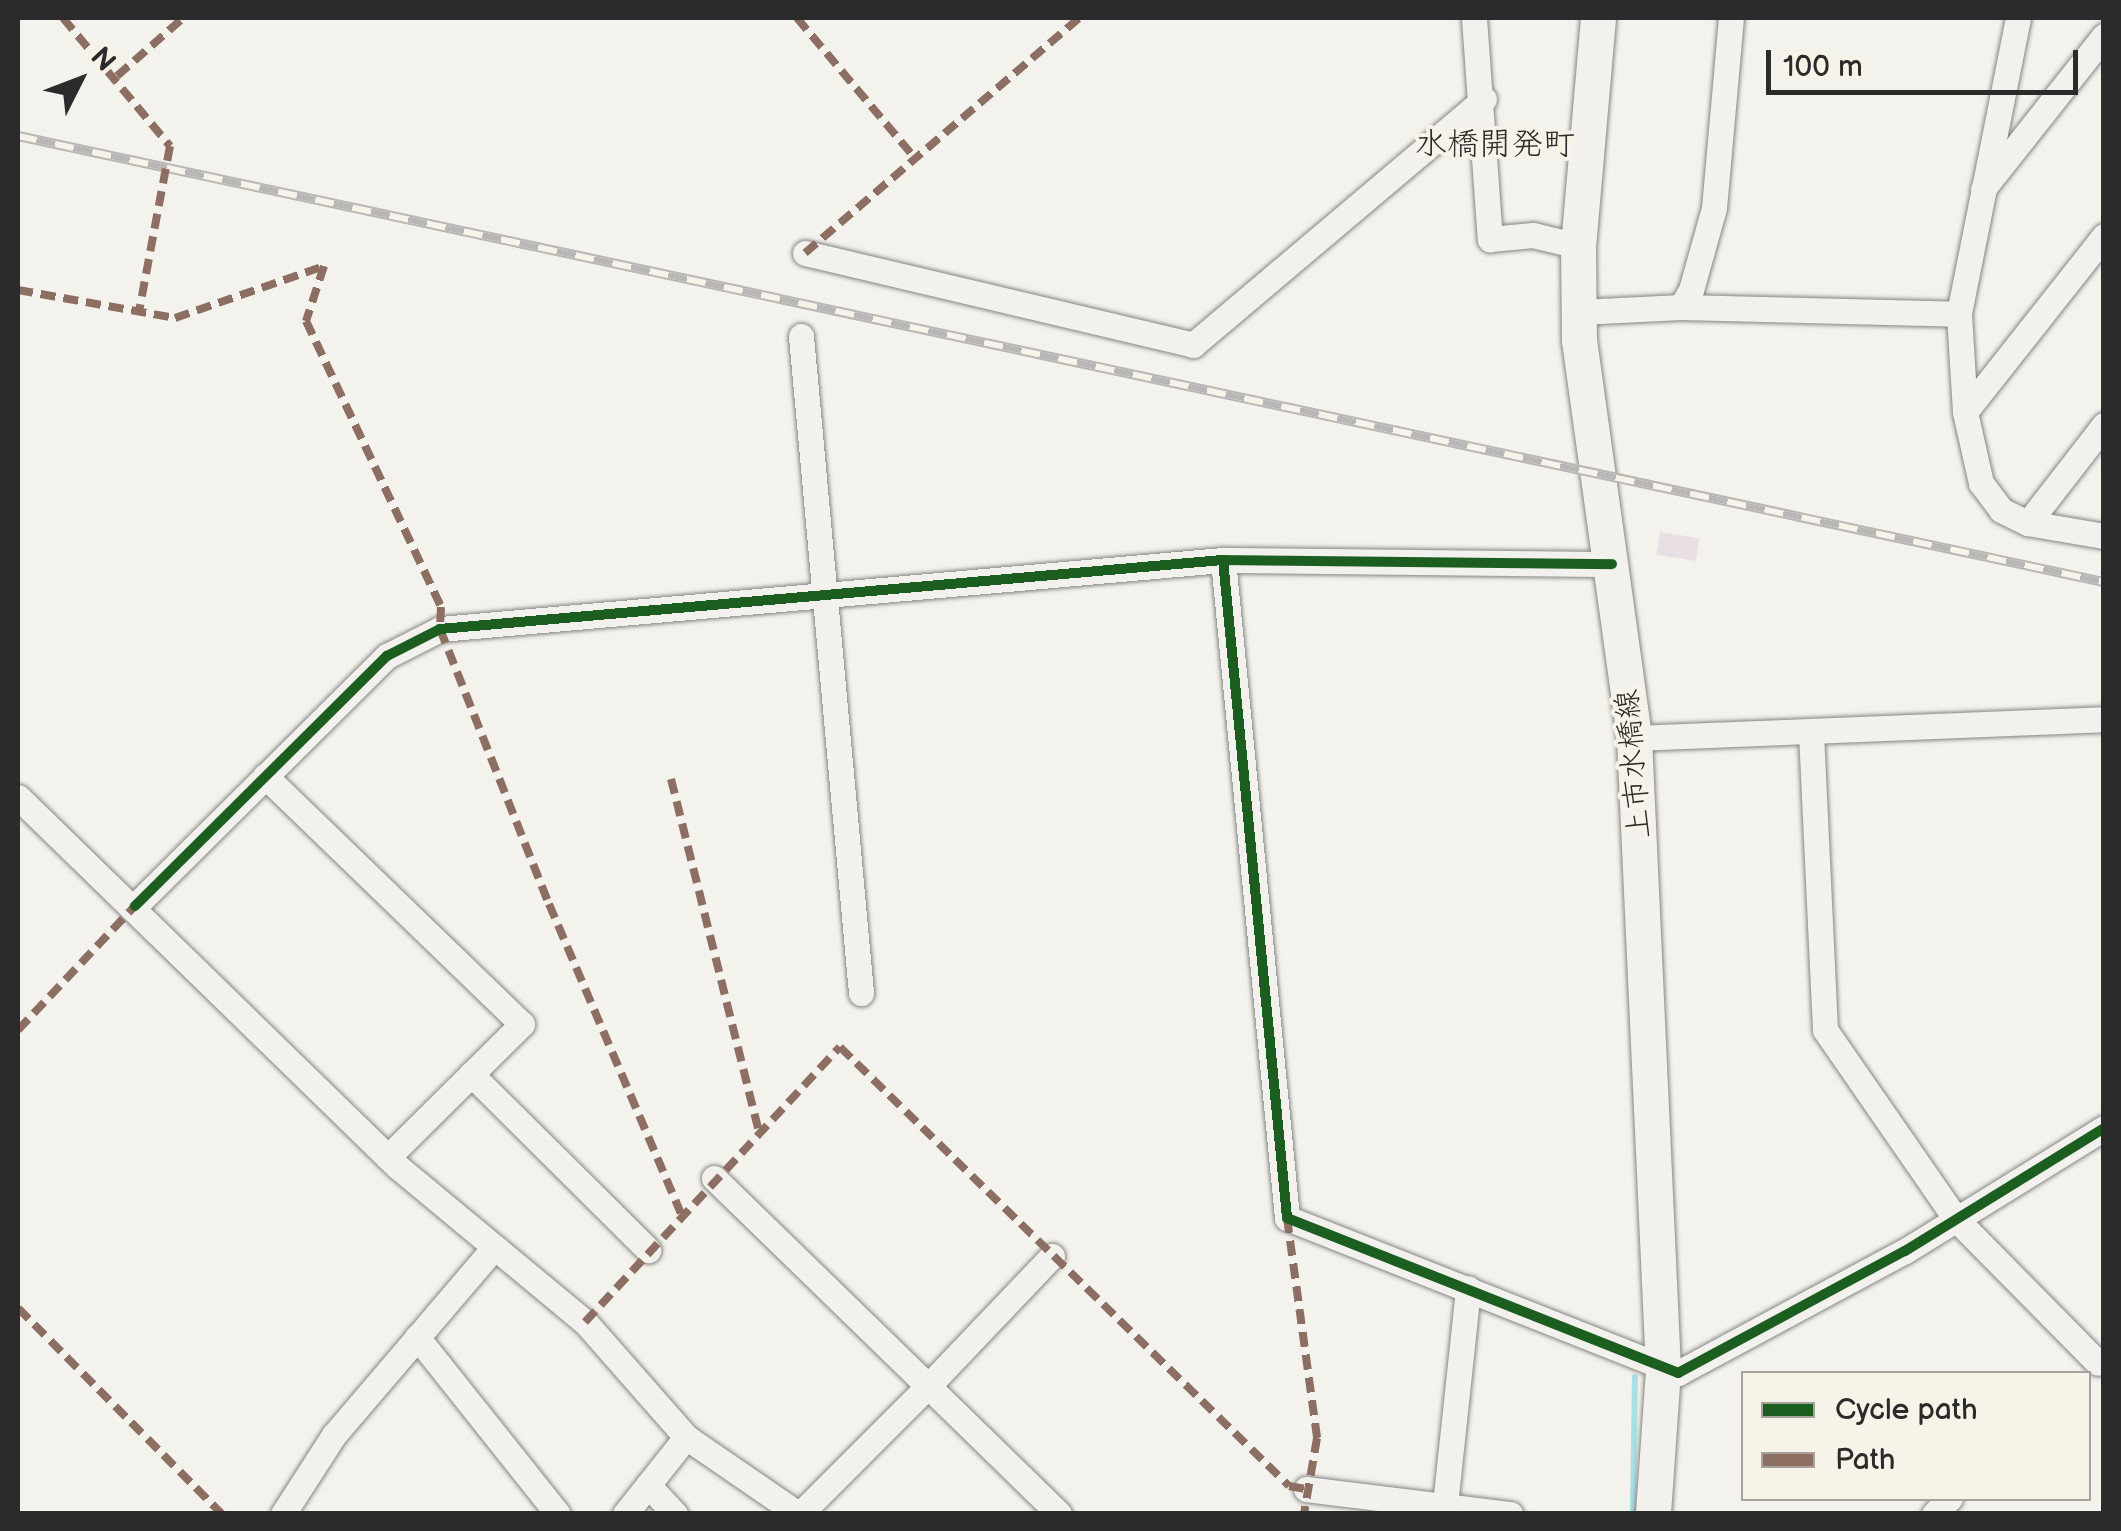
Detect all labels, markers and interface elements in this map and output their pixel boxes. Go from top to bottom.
north arrow [30,30,130,130]
scale bar [1771,30,2084,92]
text: N [83,41,122,78]
text: 100 m [1783,49,1863,85]
district label: 水橋開発町 [1415,126,1575,164]
street label: 上市水橋線 [1610,688,1658,840]
legend [1741,1371,2091,1501]
text: Cycle path [1835,1392,1978,1428]
text: Path [1835,1442,1895,1478]

